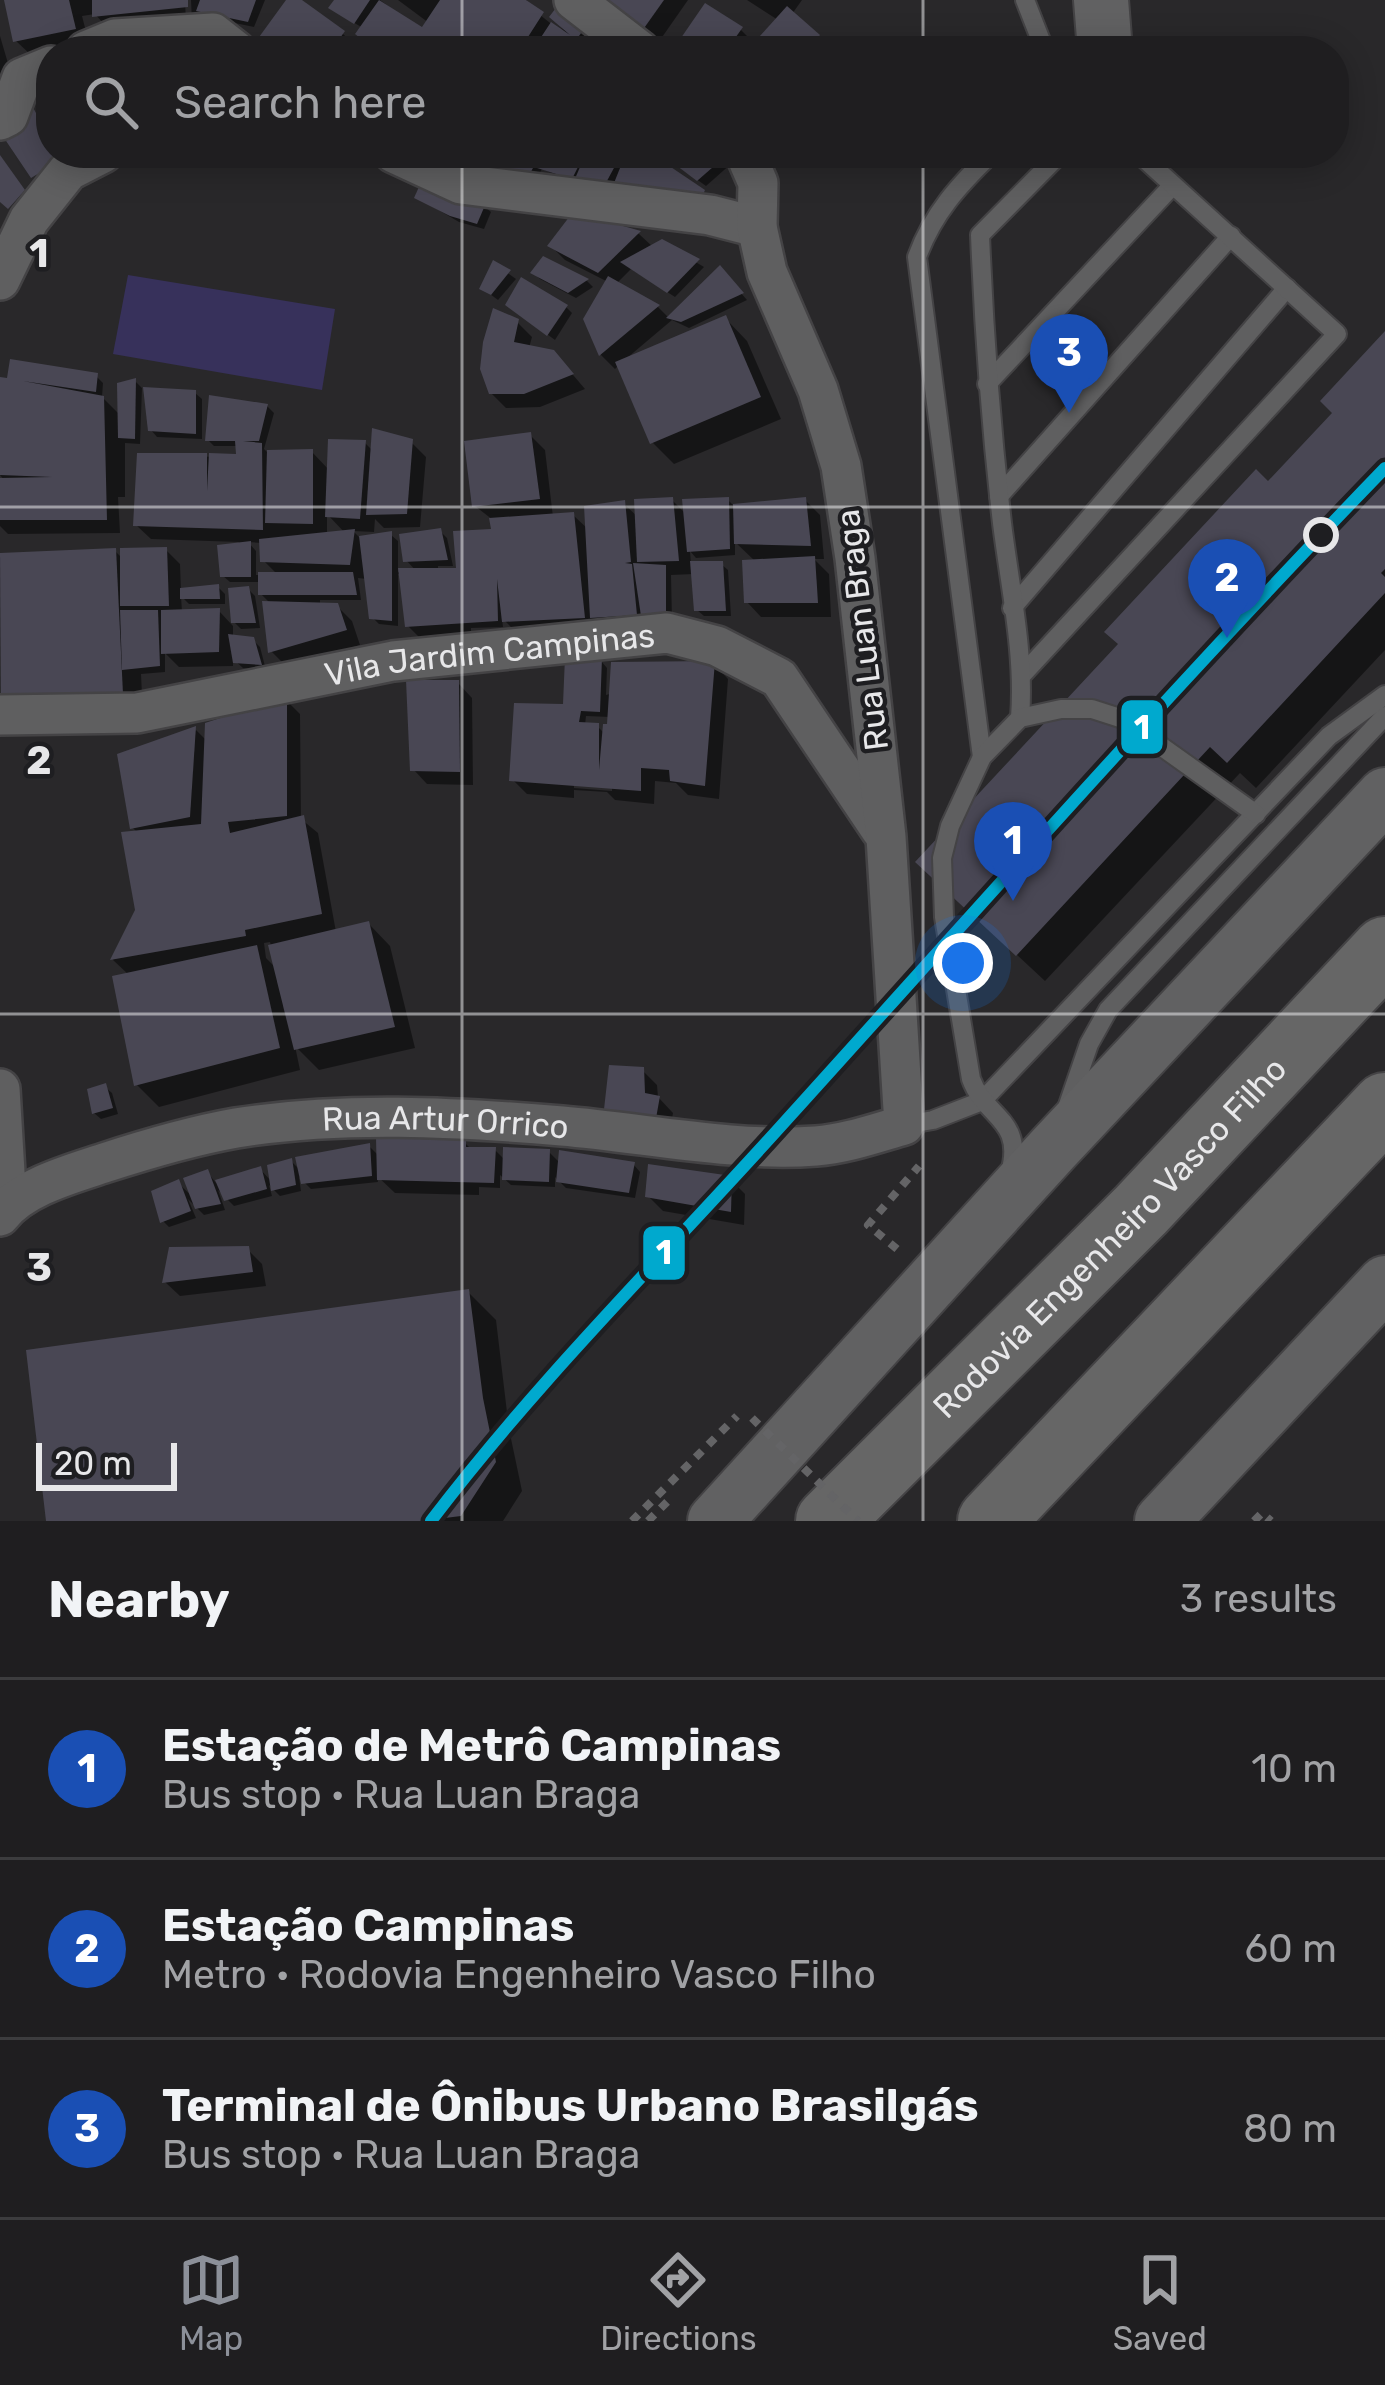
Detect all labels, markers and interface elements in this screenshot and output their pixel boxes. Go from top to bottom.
search box [36,36,1349,168]
icon: search [78,69,144,135]
text: Search here [174,76,426,129]
text: 1 [29,231,49,277]
pin: 3 [1030,314,1108,413]
street label: Rua Luan Braga [828,507,896,753]
unlabelled marker [1305,519,1337,551]
pin: 2 [1188,539,1266,638]
street label: Vila Jardim Campinas [321,615,657,694]
line badge: 1 [1119,698,1165,756]
text: 1 [1134,708,1150,747]
text: 2 [26,738,52,784]
pin: 1 [974,802,1052,901]
your location [933,933,993,993]
street label: Rodovia Engenheiro Vasco Filho [925,1049,1294,1426]
street label: Rua Artur Orrico [321,1098,570,1146]
line badge: 1 [641,1224,687,1282]
text: 1 [656,1233,672,1272]
text: 3 [26,1245,52,1291]
scale bar [36,1437,177,1490]
text: 20 m [54,1444,132,1483]
text: Nearby [48,1569,230,1630]
text: 3 results [1180,1576,1337,1622]
text: Estação de Metrô Campinas [162,1719,781,1772]
text: 1 [77,1746,97,1792]
text: 10 m [1251,1746,1337,1792]
text: Bus stop · Rua Luan Braga [162,1772,640,1818]
text: Estação Campinas [162,1899,574,1952]
text: 2 [74,1926,100,1972]
text: 60 m [1244,1926,1337,1972]
text: Metro · Rodovia Engenheiro Vasco Filho [162,1952,876,1998]
text: Terminal de Ônibus Urbano Brasilgás [162,2079,979,2132]
text: 3 [74,2106,100,2152]
text: 80 m [1243,2106,1337,2152]
text: Bus stop · Rua Luan Braga [162,2132,640,2178]
tab: Map [178,2247,244,2358]
tab: Directions [600,2247,757,2358]
tab: Saved [1113,2247,1207,2358]

